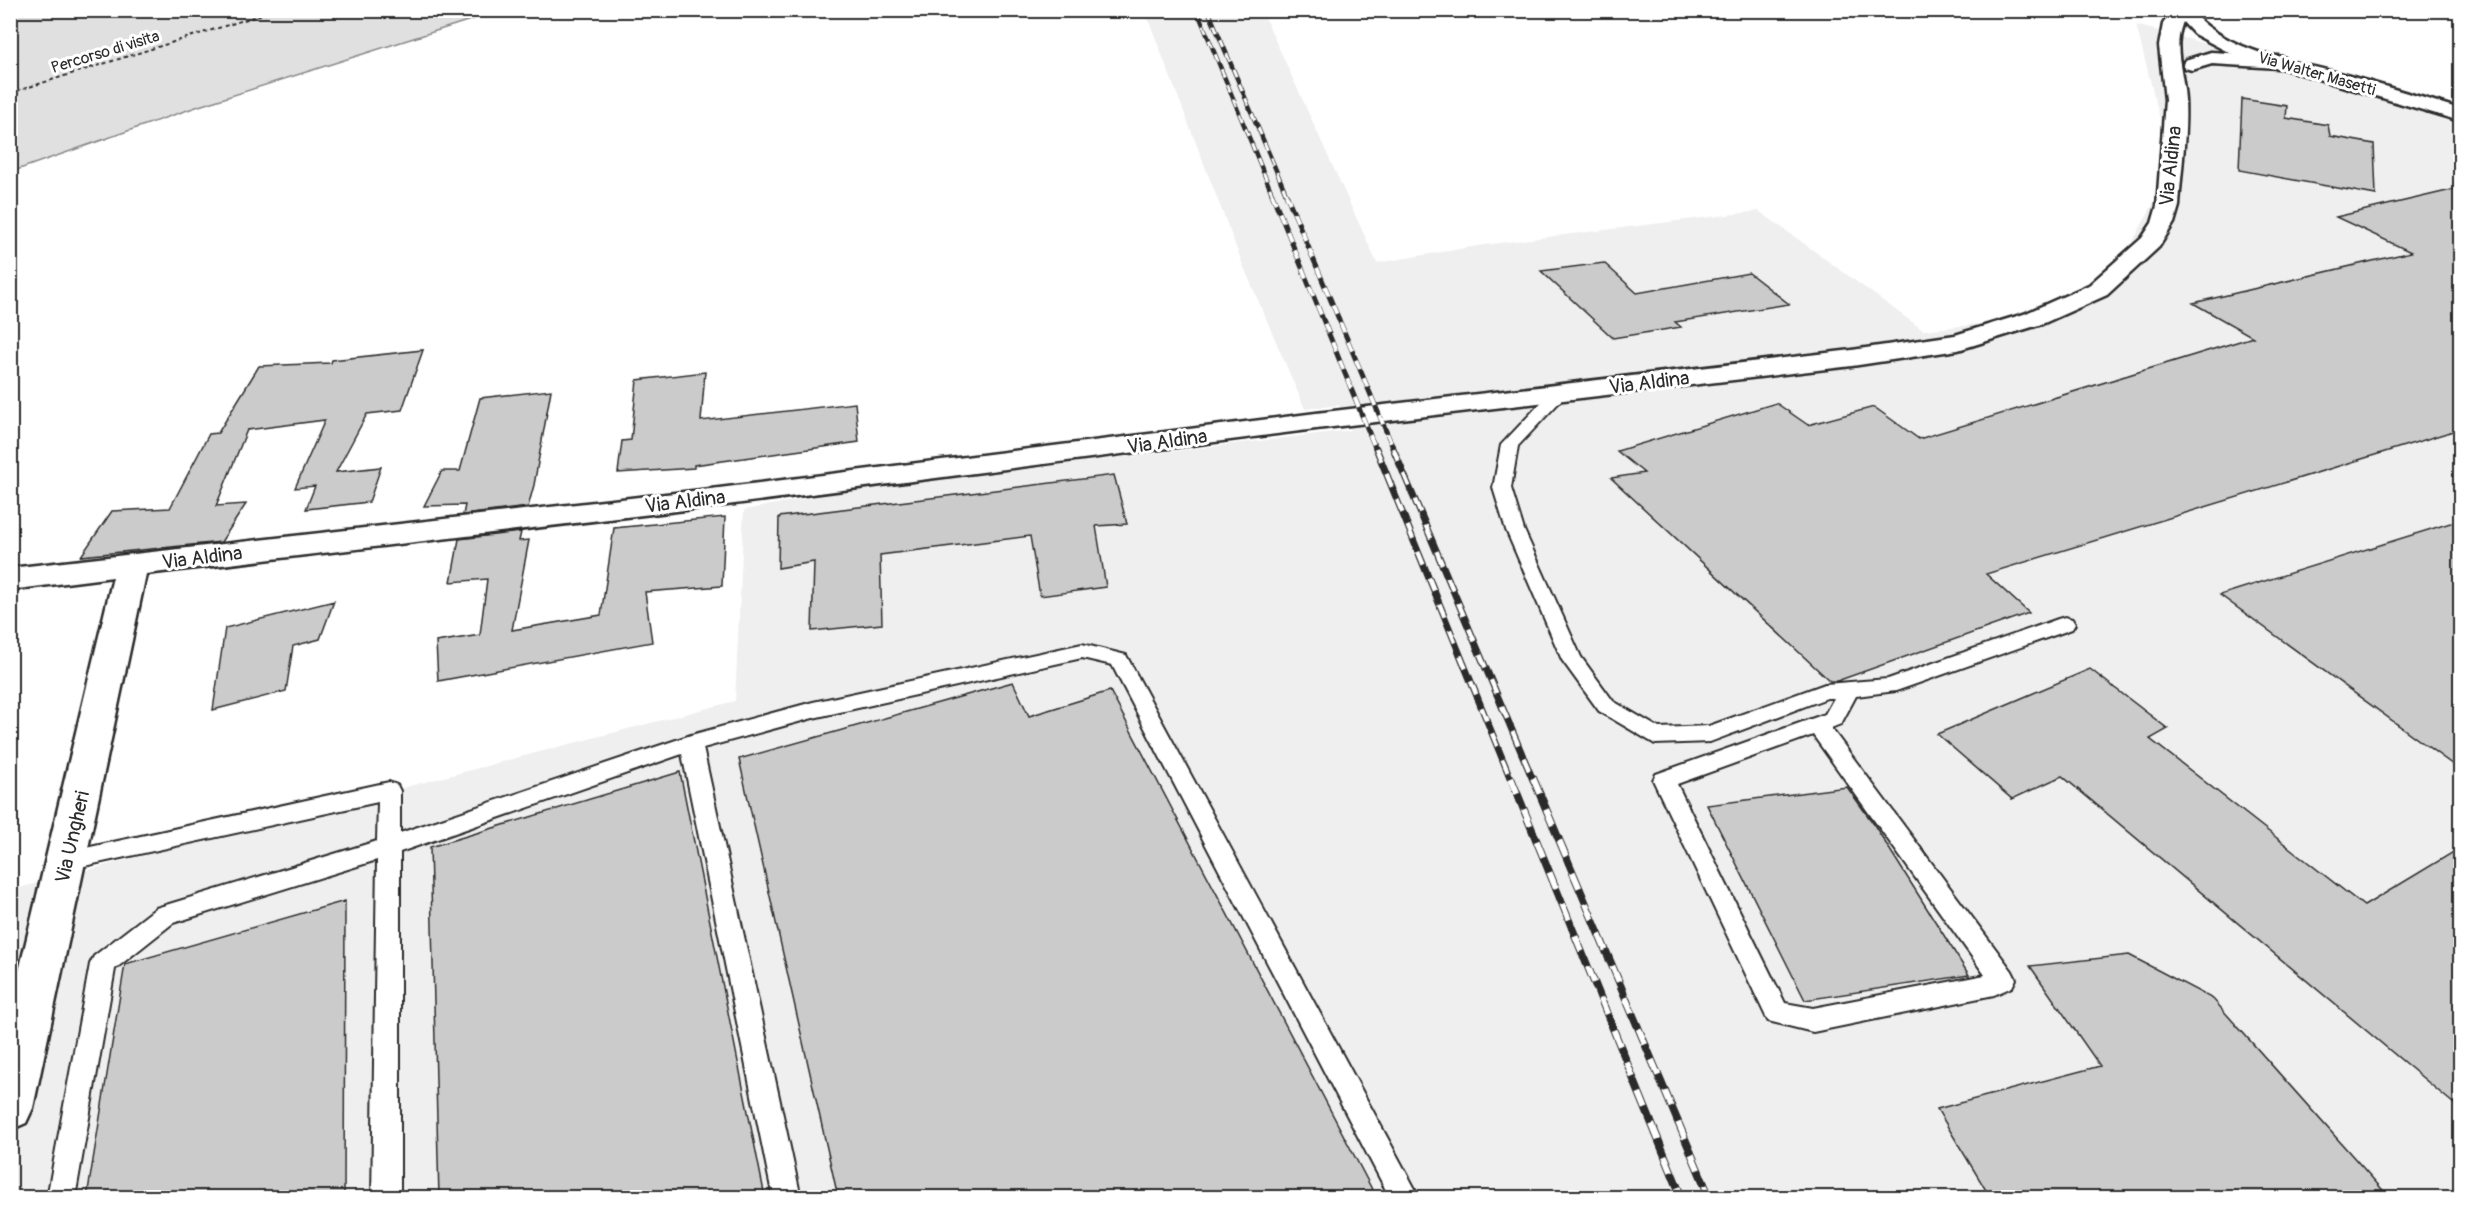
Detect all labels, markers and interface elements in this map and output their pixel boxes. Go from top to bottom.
street label: Percorso di visita [49,26,162,78]
street label: Via Walter Masetti [2256,48,2378,100]
street label: Via Aldina [2154,125,2187,207]
street label: Via Aldina [1607,365,1691,400]
street label: Via Aldina [1125,424,1209,459]
street label: Via Aldina [643,484,727,519]
street label: Via Aldina [160,540,244,575]
street label: Via Ungheri [50,789,95,886]

